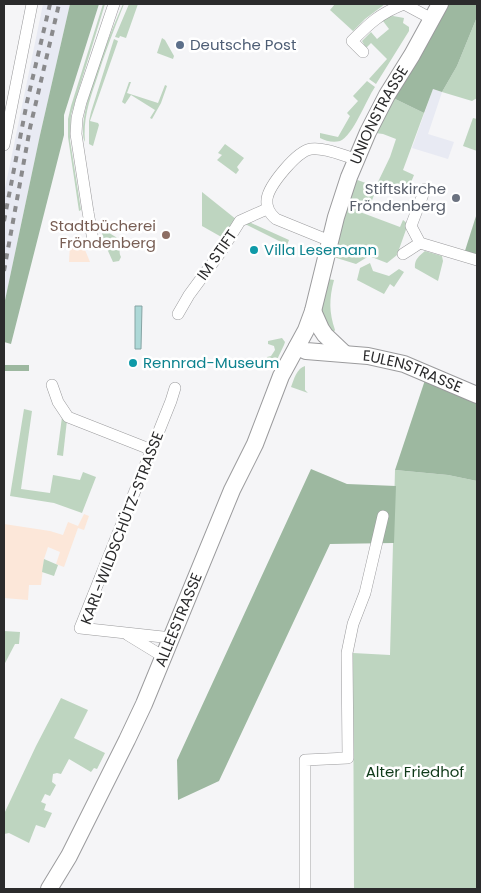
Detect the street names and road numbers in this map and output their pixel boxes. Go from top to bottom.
street label: UNIONSTRASSE [345,62,413,167]
street label: IM STIFT [192,225,242,284]
street label: EULENSTRASSE [362,345,465,397]
street label: KARL-WILDSCHÜTZ-STRASSE [75,428,168,627]
street label: ALLEESTRASSE [149,569,207,670]

